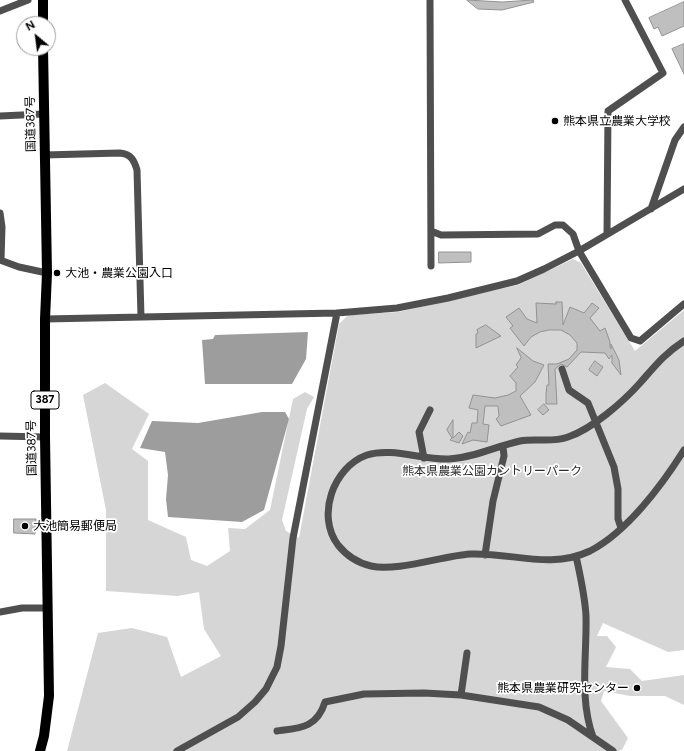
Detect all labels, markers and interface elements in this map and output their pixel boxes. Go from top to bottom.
north arrow [16,16,56,56]
text: N [24,18,37,34]
street label: 国道387号 [23,96,39,152]
place label: 熊本県立農業大学校 [563,114,671,128]
marker: 熊本県立農業大学校 [550,116,560,126]
place label: 大池・農業公園入口 [65,266,173,280]
marker: 大池・農業公園入口 [52,268,62,278]
road number: 387 [31,391,59,409]
street label: 国道387号 [24,420,40,476]
park label: 熊本県農業公園カントリーパーク [402,464,582,478]
place label: 大池簡易郵便局 [33,519,117,533]
marker: 大池簡易郵便局 [20,521,30,531]
place label: 熊本県農業研究センター [497,681,629,695]
marker: 熊本県農業研究センター [632,683,642,693]

